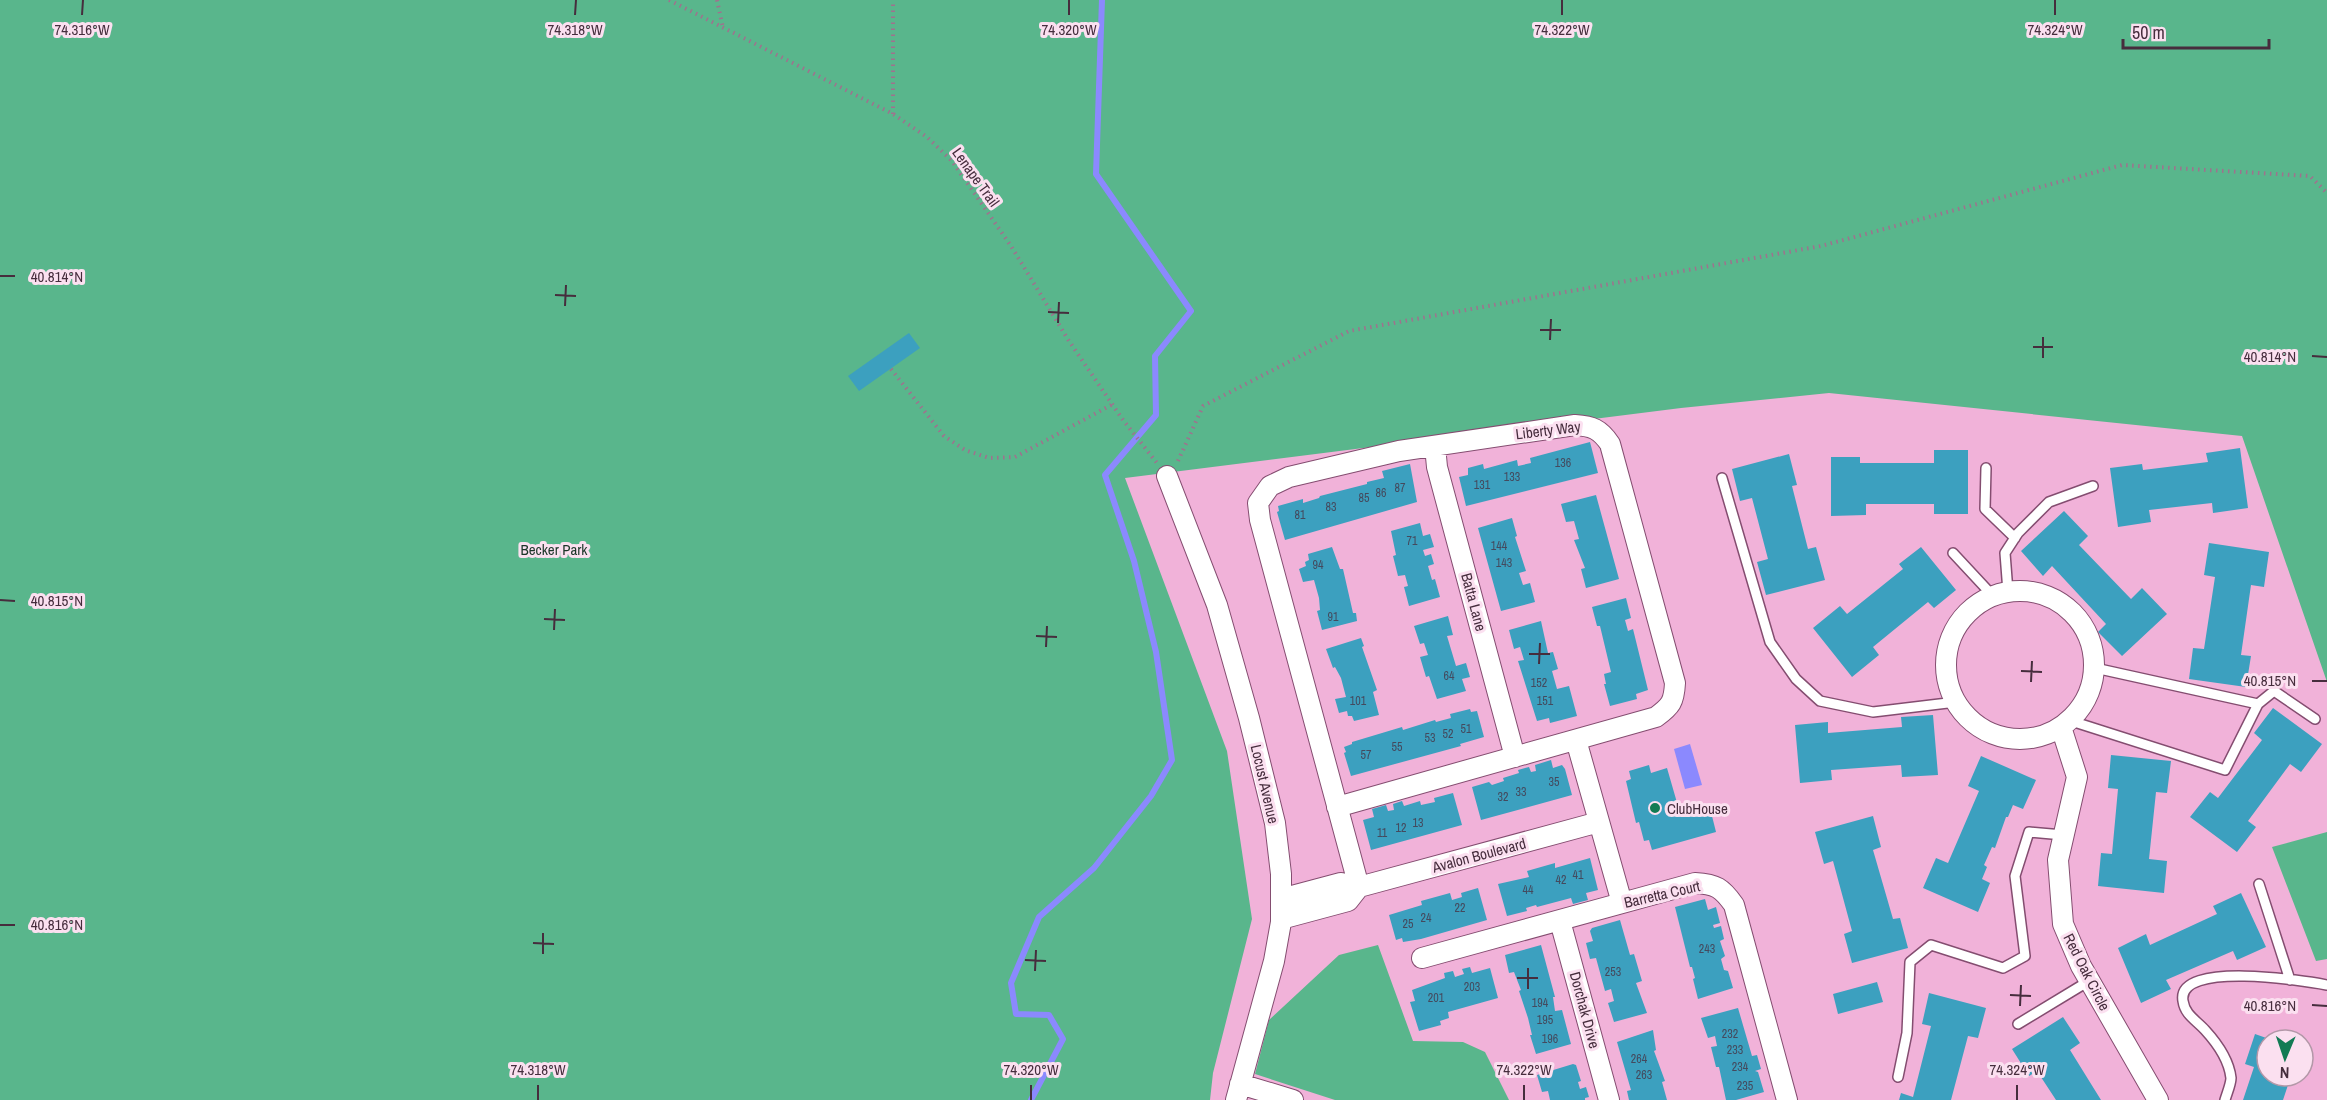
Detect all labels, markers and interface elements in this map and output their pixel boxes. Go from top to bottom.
scale bar [2123,12,2268,50]
text: 74.316°W [54,19,110,40]
text: 74.318°W [547,19,603,40]
text: 74.320°W [1041,19,1097,40]
text: 74.322°W [1534,19,1590,40]
text: 74.324°W [2027,19,2083,40]
text: 50 m [2132,20,2165,45]
street label: Lenape Trail [947,143,1005,211]
text: 40.814°N [31,266,83,287]
text: 40.814°N [2244,346,2296,367]
street label: Liberty Way [1514,416,1582,444]
house number: 136 [1555,455,1571,471]
house number: 133 [1504,469,1520,485]
house number: 131 [1474,477,1491,493]
house number: 87 [1395,480,1406,496]
house number: 86 [1376,485,1386,501]
house number: 85 [1359,490,1370,506]
house number: 83 [1326,499,1336,515]
house number: 81 [1295,507,1306,523]
house number: 71 [1407,533,1418,549]
house number: 144 [1491,538,1508,554]
park label: Becker Park [521,539,588,560]
house number: 143 [1496,555,1512,571]
house number: 94 [1313,557,1324,573]
street label: Batta Lane [1456,571,1492,634]
text: 40.815°N [31,590,83,611]
house number: 91 [1328,609,1339,625]
house number: 64 [1444,668,1455,684]
text: 40.815°N [2244,670,2296,691]
house number: 152 [1531,675,1547,691]
house number: 101 [1350,693,1367,709]
house number: 151 [1537,693,1554,709]
house number: 51 [1461,721,1472,737]
house number: 52 [1443,726,1453,742]
house number: 53 [1425,730,1435,746]
house number: 55 [1392,739,1403,755]
street label: Locust Avenue [1246,742,1284,826]
house number: 57 [1361,747,1372,763]
house number: 35 [1549,774,1560,790]
house number: 33 [1516,784,1526,800]
house number: 32 [1498,789,1508,805]
place label: ClubHouse [1667,798,1728,819]
marker: ClubHouse [1648,801,1662,815]
house number: 13 [1413,815,1423,831]
house number: 12 [1396,820,1406,836]
house number: 11 [1377,825,1388,841]
street label: Avalon Boulevard [1429,832,1528,878]
house number: 41 [1573,867,1584,883]
house number: 42 [1556,872,1566,888]
street label: Barretta Court [1622,875,1703,913]
house number: 44 [1523,882,1534,898]
house number: 22 [1455,900,1465,916]
house number: 24 [1421,910,1432,926]
text: 40.816°N [31,914,83,935]
house number: 25 [1403,916,1414,932]
street label: Red Oak Circle [2059,930,2116,1014]
house number: 243 [1699,941,1715,957]
house number: 253 [1605,964,1621,980]
street label: Dorchak Drive [1565,969,1605,1051]
house number: 203 [1464,979,1480,995]
house number: 201 [1428,990,1445,1006]
house number: 194 [1532,995,1549,1011]
text: 40.816°N [2244,995,2296,1016]
house number: 195 [1537,1012,1554,1028]
house number: 232 [1722,1026,1738,1042]
north arrow [2255,1028,2315,1088]
house number: 196 [1542,1031,1558,1047]
house number: 233 [1727,1042,1743,1058]
house number: 264 [1631,1051,1648,1067]
text: 74.318°W [510,1059,566,1080]
text: 74.320°W [1003,1059,1059,1080]
text: 74.322°W [1496,1059,1552,1080]
house number: 234 [1732,1059,1749,1075]
text: 74.324°W [1989,1059,2045,1080]
text: N [2279,1062,2290,1084]
house number: 263 [1636,1067,1652,1083]
house number: 235 [1737,1078,1754,1094]

